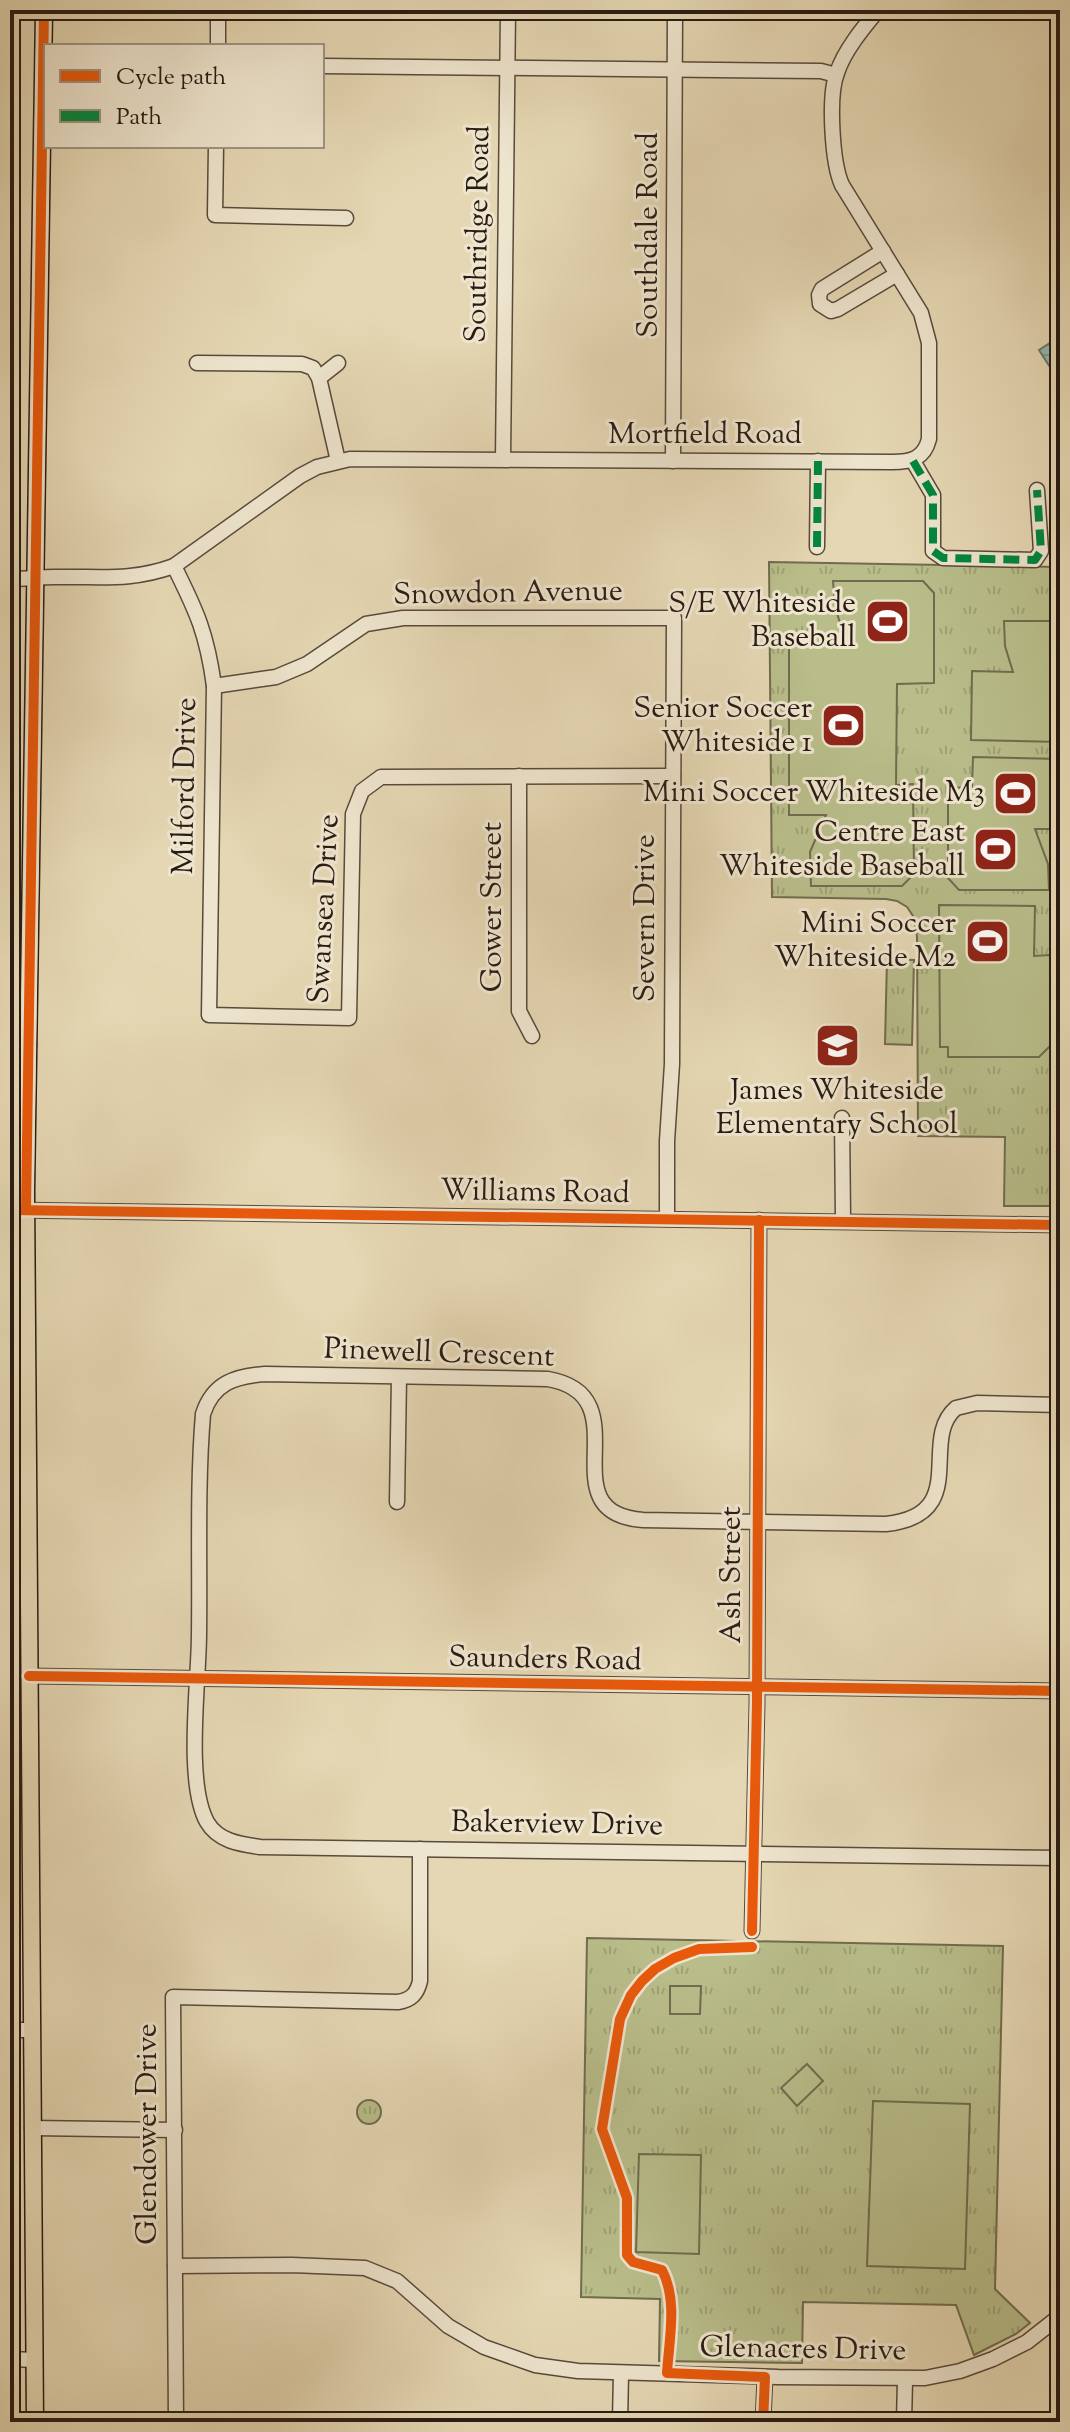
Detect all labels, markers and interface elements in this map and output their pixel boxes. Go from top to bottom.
legend [44,44,324,148]
text: Cycle path [116,61,226,95]
text: Path [116,101,162,135]
street label: Southridge Road [456,125,502,343]
street label: Southdale Road [628,132,671,338]
street label: Mortfield Road [608,414,802,457]
street label: Snowdon Avenue [393,570,623,618]
place label: S/E Whiteside Baseball [668,583,856,660]
sports icon: S/E Whiteside Baseball [863,597,911,645]
place label: Senior Soccer Whiteside 1 [633,688,812,765]
street label: Milford Drive [163,697,209,875]
sports icon: Senior Soccer Whiteside 1 [819,702,867,750]
sports icon: Mini Soccer Whiteside M3 [992,769,1040,817]
place label: Mini Soccer Whiteside M3 [643,772,985,815]
place label: Centre East Whiteside Baseball [719,812,965,889]
street label: Swansea Drive [299,813,351,1005]
street label: Gower Street [472,822,515,992]
sports icon: Centre East Whiteside Baseball [972,826,1020,874]
street label: Severn Drive [625,834,668,1002]
place label: Mini Soccer Whiteside M2 [774,903,956,980]
sports icon: Mini Soccer Whiteside M2 [963,917,1011,965]
school or university icon: James Whiteside Elementary School [813,1021,861,1069]
place label: James Whiteside Elementary School [716,1070,958,1147]
street label: Williams Road [440,1170,630,1216]
street label: Pinewell Crescent [323,1328,555,1380]
street label: Ash Street [711,1506,754,1644]
street label: Saunders Road [448,1637,642,1683]
street label: Bakerview Drive [450,1802,664,1848]
street label: Glendower Drive [127,2023,170,2245]
street label: Glenacres Drive [699,2327,907,2373]

